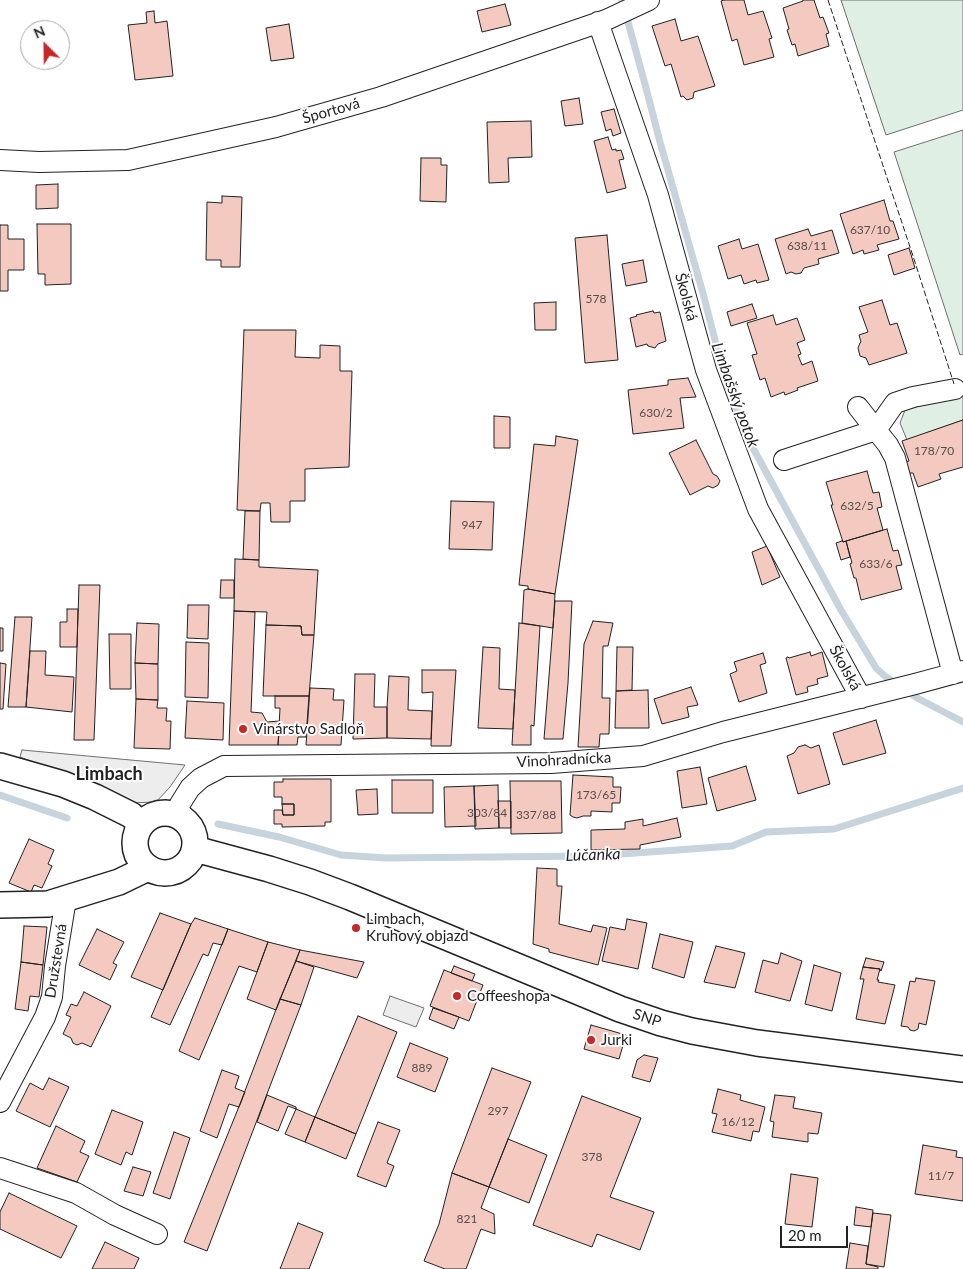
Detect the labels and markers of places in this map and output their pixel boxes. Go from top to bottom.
place label: Vinárstvo Sadloň [253,720,364,738]
marker: Vinárstvo Sadloň [237,723,249,735]
place label: Limbach, Kruhový objazd [366,910,469,945]
marker: Limbach, Kruhový objazd [350,922,362,934]
place label: Coffeeshopa [467,987,550,1005]
marker: Coffeeshopa [451,990,463,1002]
place label: Jurki [601,1031,632,1049]
marker: Jurki [585,1034,597,1046]

